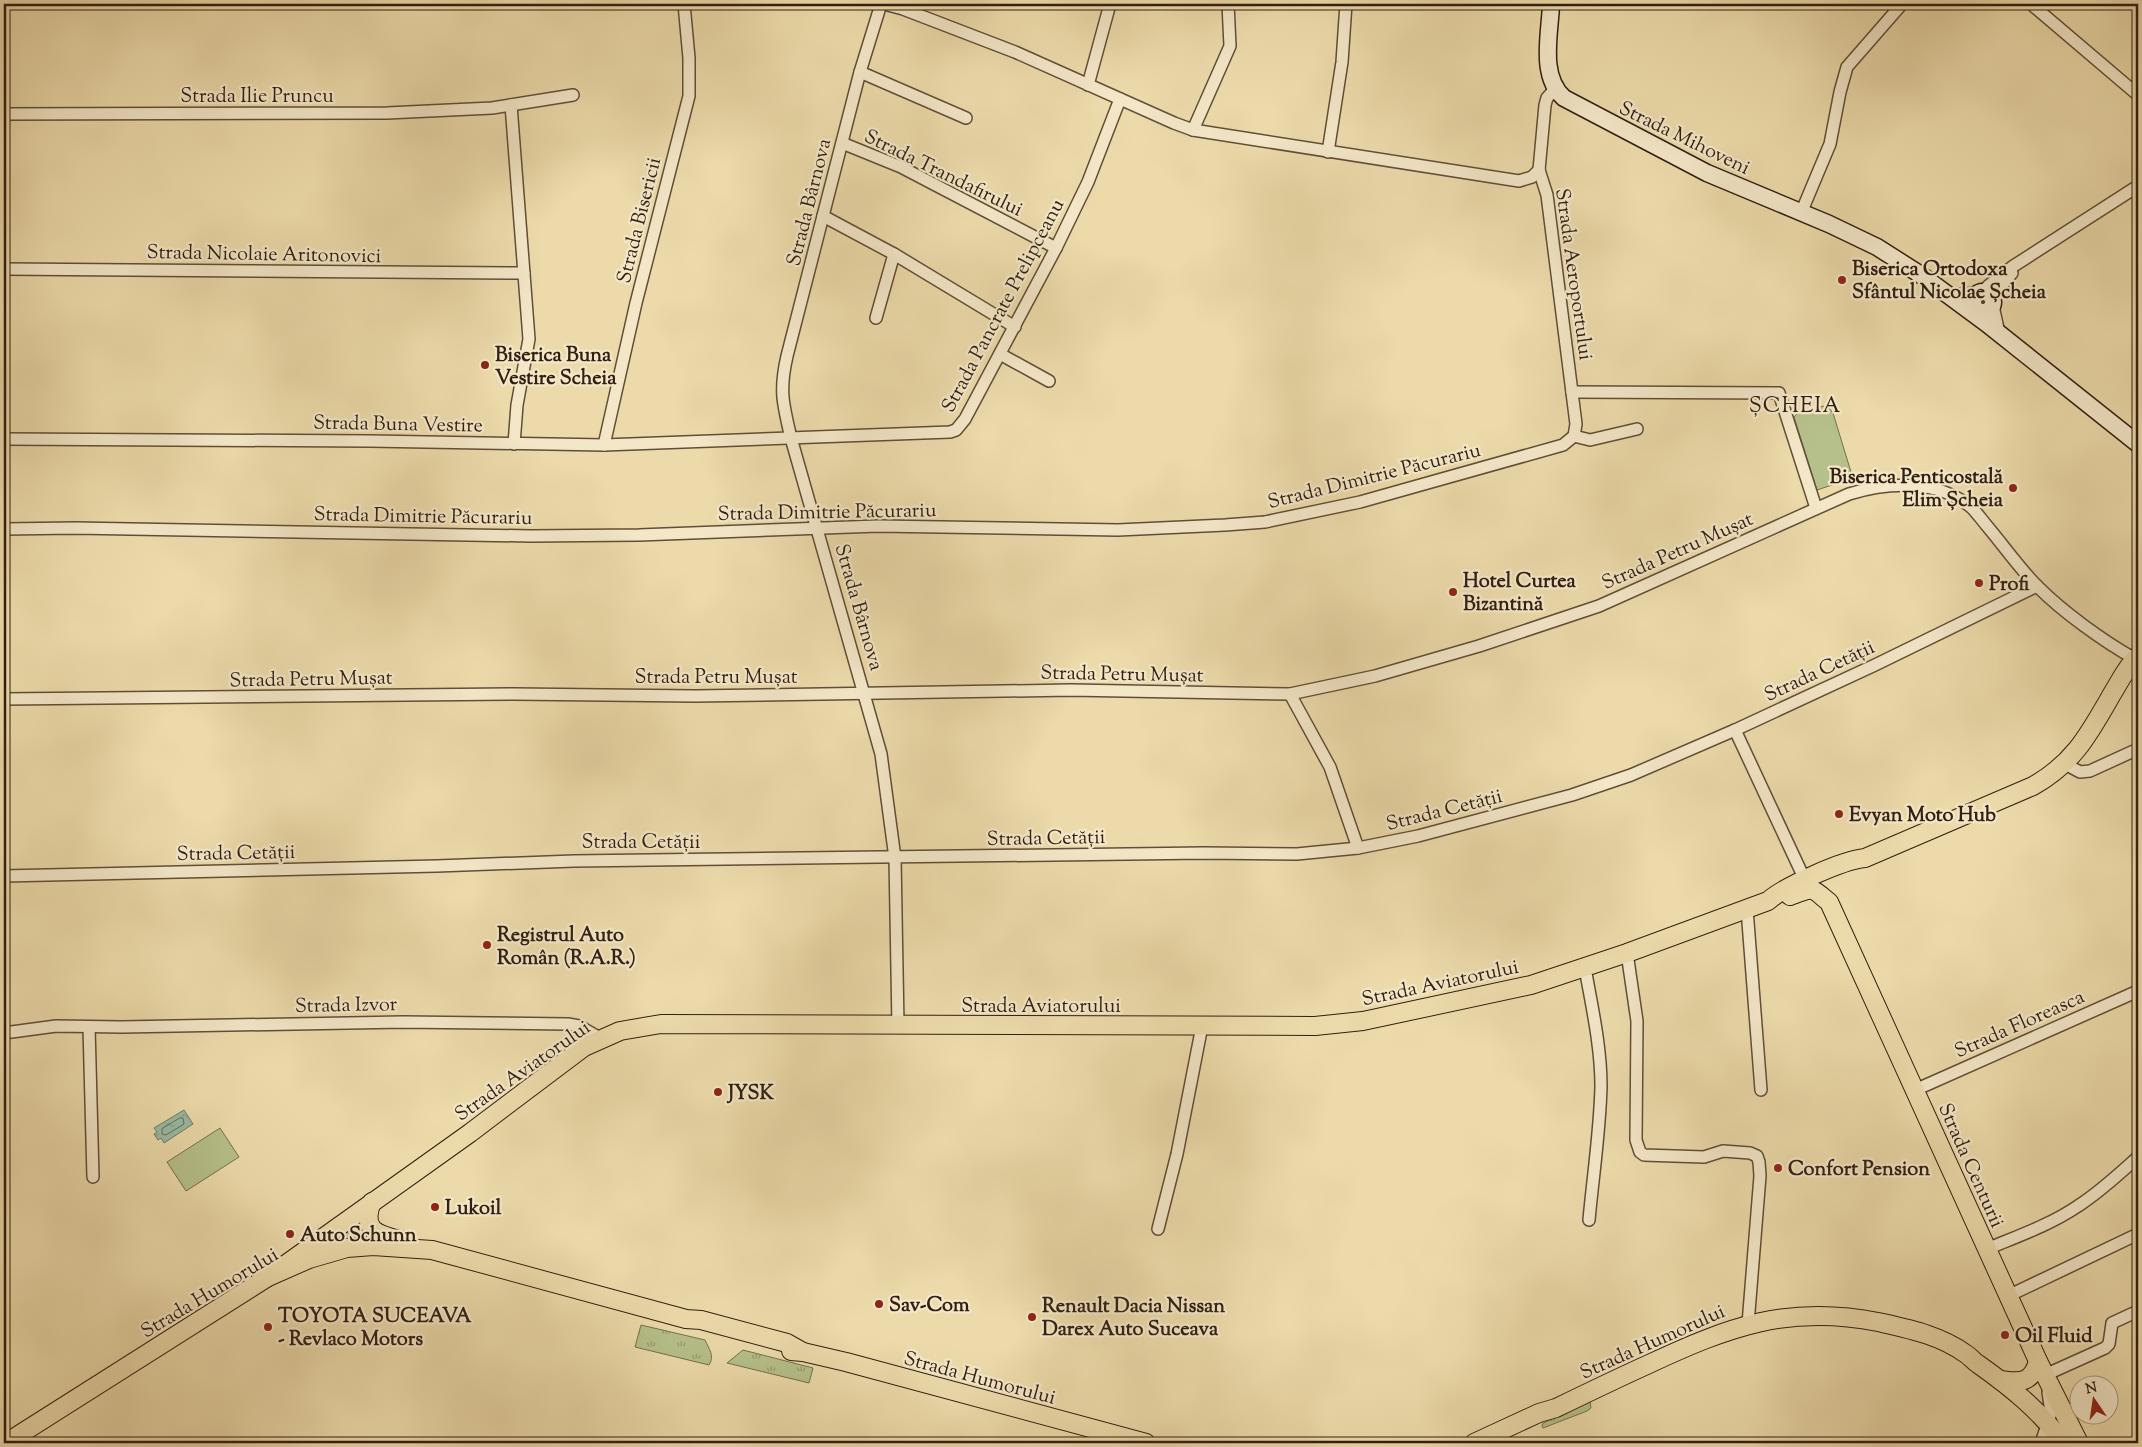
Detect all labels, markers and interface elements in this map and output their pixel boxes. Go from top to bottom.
street label: Strada Ilie Pruncu [180,83,334,112]
street label: Strada Mihoveni [1613,95,1755,184]
street label: Strada Trandafirului [859,123,1028,225]
street label: Strada Bârnova [781,136,840,270]
street label: Strada Bisericii [611,154,670,287]
street label: Strada Aeroportului [1546,187,1599,362]
street label: Strada Pancrate Prelipceanu [935,194,1073,418]
street label: Strada Nicolaie Aritonovici [146,239,382,272]
place label: Biserica Ortodoxa Sfântul Nicolae Șcheia [1852,256,2047,308]
marker: Biserica Ortodoxa Sfântul Nicolae Șcheia [1836,274,1848,286]
place label: Biserica Buna Vestire Scheia [495,342,617,394]
marker: Biserica Buna Vestire Scheia [479,359,491,371]
district label: ȘCHEIA [1749,391,1841,423]
street label: Strada Buna Vestire [313,410,483,441]
street label: Strada Dimitrie Păcurariu [1265,437,1485,518]
place label: Biserica Penticostală Elim Șcheia [1829,464,2004,516]
marker: Biserica Penticostală Elim Șcheia [2007,482,2019,494]
street label: Strada Dimitrie Păcurariu [717,497,937,530]
street label: Strada Dimitrie Păcurariu [313,501,533,534]
street label: Strada Petru Mușat [1598,506,1759,599]
street label: Strada Bârnova [826,541,890,674]
place label: Hotel Curtea Bizantină [1463,568,1577,620]
place label: Profi [1989,571,2029,600]
marker: Profi [1973,577,1985,589]
marker: Hotel Curtea Bizantină [1447,586,1459,598]
street label: Strada Cetății [1760,634,1880,711]
street label: Strada Petru Mușat [1040,660,1204,691]
street label: Strada Petru Mușat [634,664,798,693]
street label: Strada Petru Mușat [229,665,393,696]
street label: Strada Cetății [1383,783,1506,840]
place label: Evyan Moto Hub [1849,802,1996,831]
marker: Evyan Moto Hub [1833,808,1845,820]
street label: Strada Cetății [986,824,1106,855]
street label: Strada Cetății [582,829,701,858]
street label: Strada Cetății [176,839,296,870]
place label: Registrul Auto Român (R.A.R.) [497,922,636,974]
marker: Registrul Auto Român (R.A.R.) [481,939,493,951]
street label: Strada Aviatorului [1359,954,1522,1015]
street label: Strada Floreasca [1950,984,2090,1067]
street label: Strada Izvor [295,991,398,1022]
street label: Strada Aviatorului [961,993,1121,1022]
street label: Strada Aviatorului [450,1014,597,1130]
place label: JYSK [726,1080,774,1109]
marker: JYSK [712,1086,724,1098]
street label: Strada Centurii [1929,1099,2010,1233]
place label: Confort Pension [1788,1156,1930,1185]
marker: Confort Pension [1772,1162,1784,1174]
place label: Lukoil [445,1195,502,1224]
marker: Lukoil [429,1201,441,1213]
place label: Auto Schunn [300,1222,417,1251]
marker: Auto Schunn [284,1228,296,1240]
street label: Strada Humorului [136,1241,285,1347]
place label: Sav-Com [889,1292,970,1321]
place label: Renault Dacia Nissan Darex Auto Suceava [1042,1293,1225,1345]
marker: Sav-Com [873,1298,885,1310]
street label: Strada Humorului [1576,1298,1731,1388]
place label: TOYOTA SUCEAVA - Revlaco Motors [278,1303,472,1355]
marker: Renault Dacia Nissan Darex Auto Suceava [1026,1311,1038,1323]
marker: TOYOTA SUCEAVA - Revlaco Motors [262,1321,274,1333]
place label: Oil Fluid [2015,1323,2093,1352]
marker: Oil Fluid [1999,1329,2011,1341]
street label: Strada Humorului [900,1345,1059,1414]
north arrow [2070,1374,2120,1424]
text: N [2084,1378,2099,1400]

